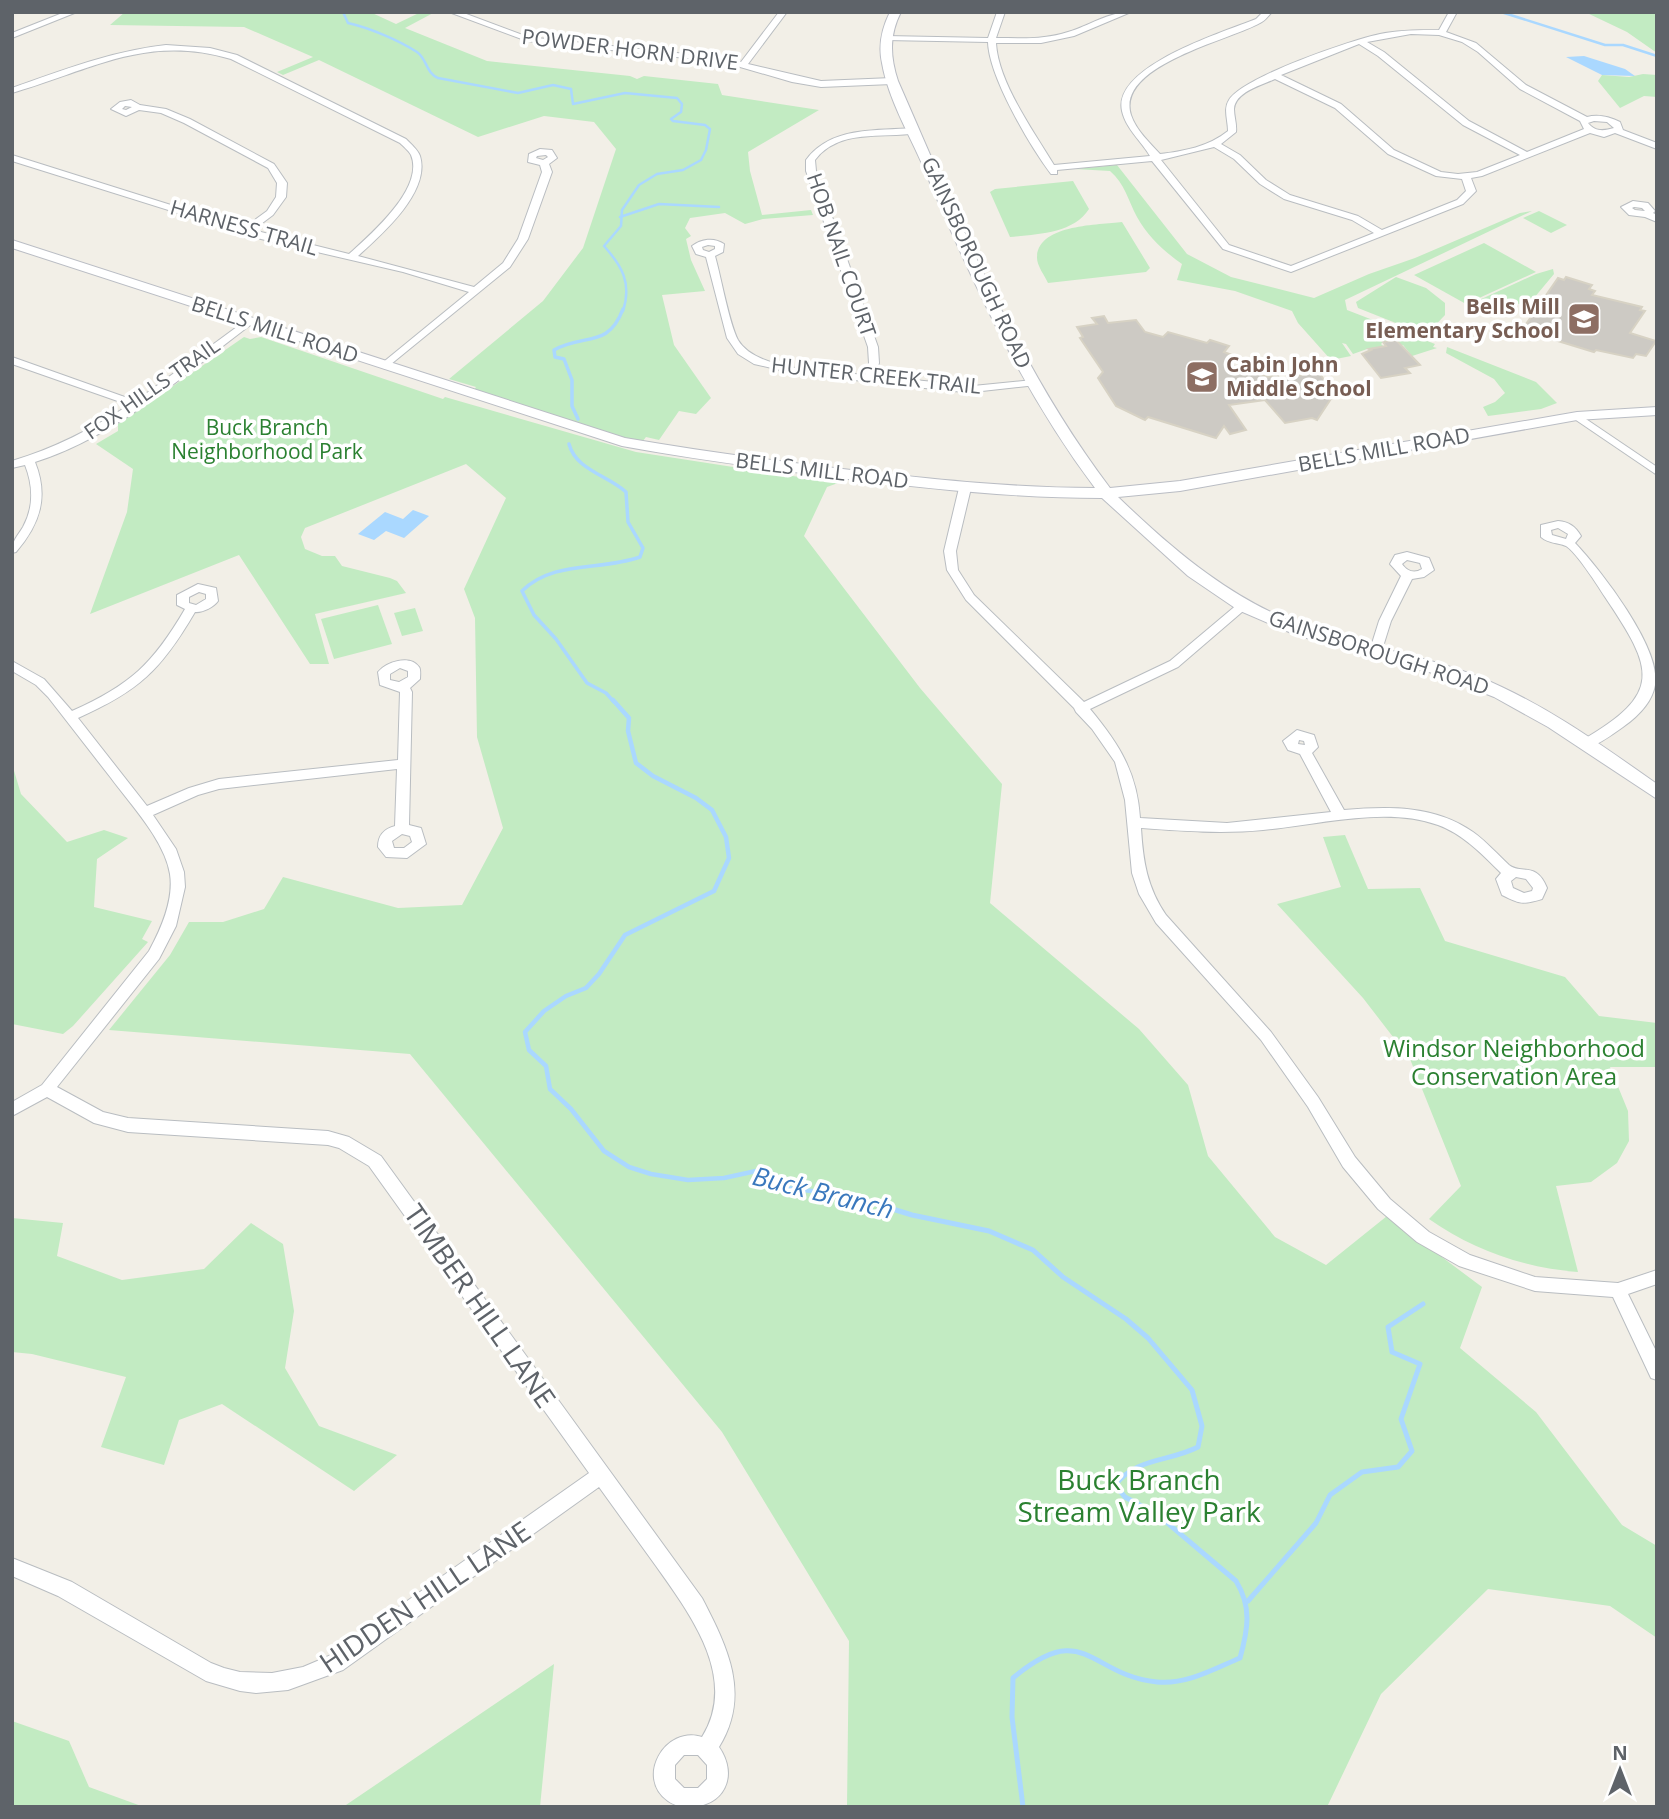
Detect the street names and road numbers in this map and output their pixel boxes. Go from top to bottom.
street label: POWDER HORN DRIVE [520,22,740,76]
street label: GAINSBOROUGH ROAD [916,152,1038,373]
street label: HOB NAIL COURT [801,169,883,341]
street label: HARNESS TRAIL [167,193,321,261]
street label: BELLS MILL ROAD [188,289,362,369]
street label: FOX HILLS TRAIL [78,331,225,445]
street label: HUNTER CREEK TRAIL [770,350,982,400]
street label: BELLS MILL ROAD [1296,420,1472,478]
street label: BELLS MILL ROAD [734,446,910,495]
street label: GAINSBOROUGH ROAD [1265,603,1493,701]
street label: TIMBER HILL LANE [396,1196,565,1415]
street label: HIDDEN HILL LANE [311,1511,537,1681]

